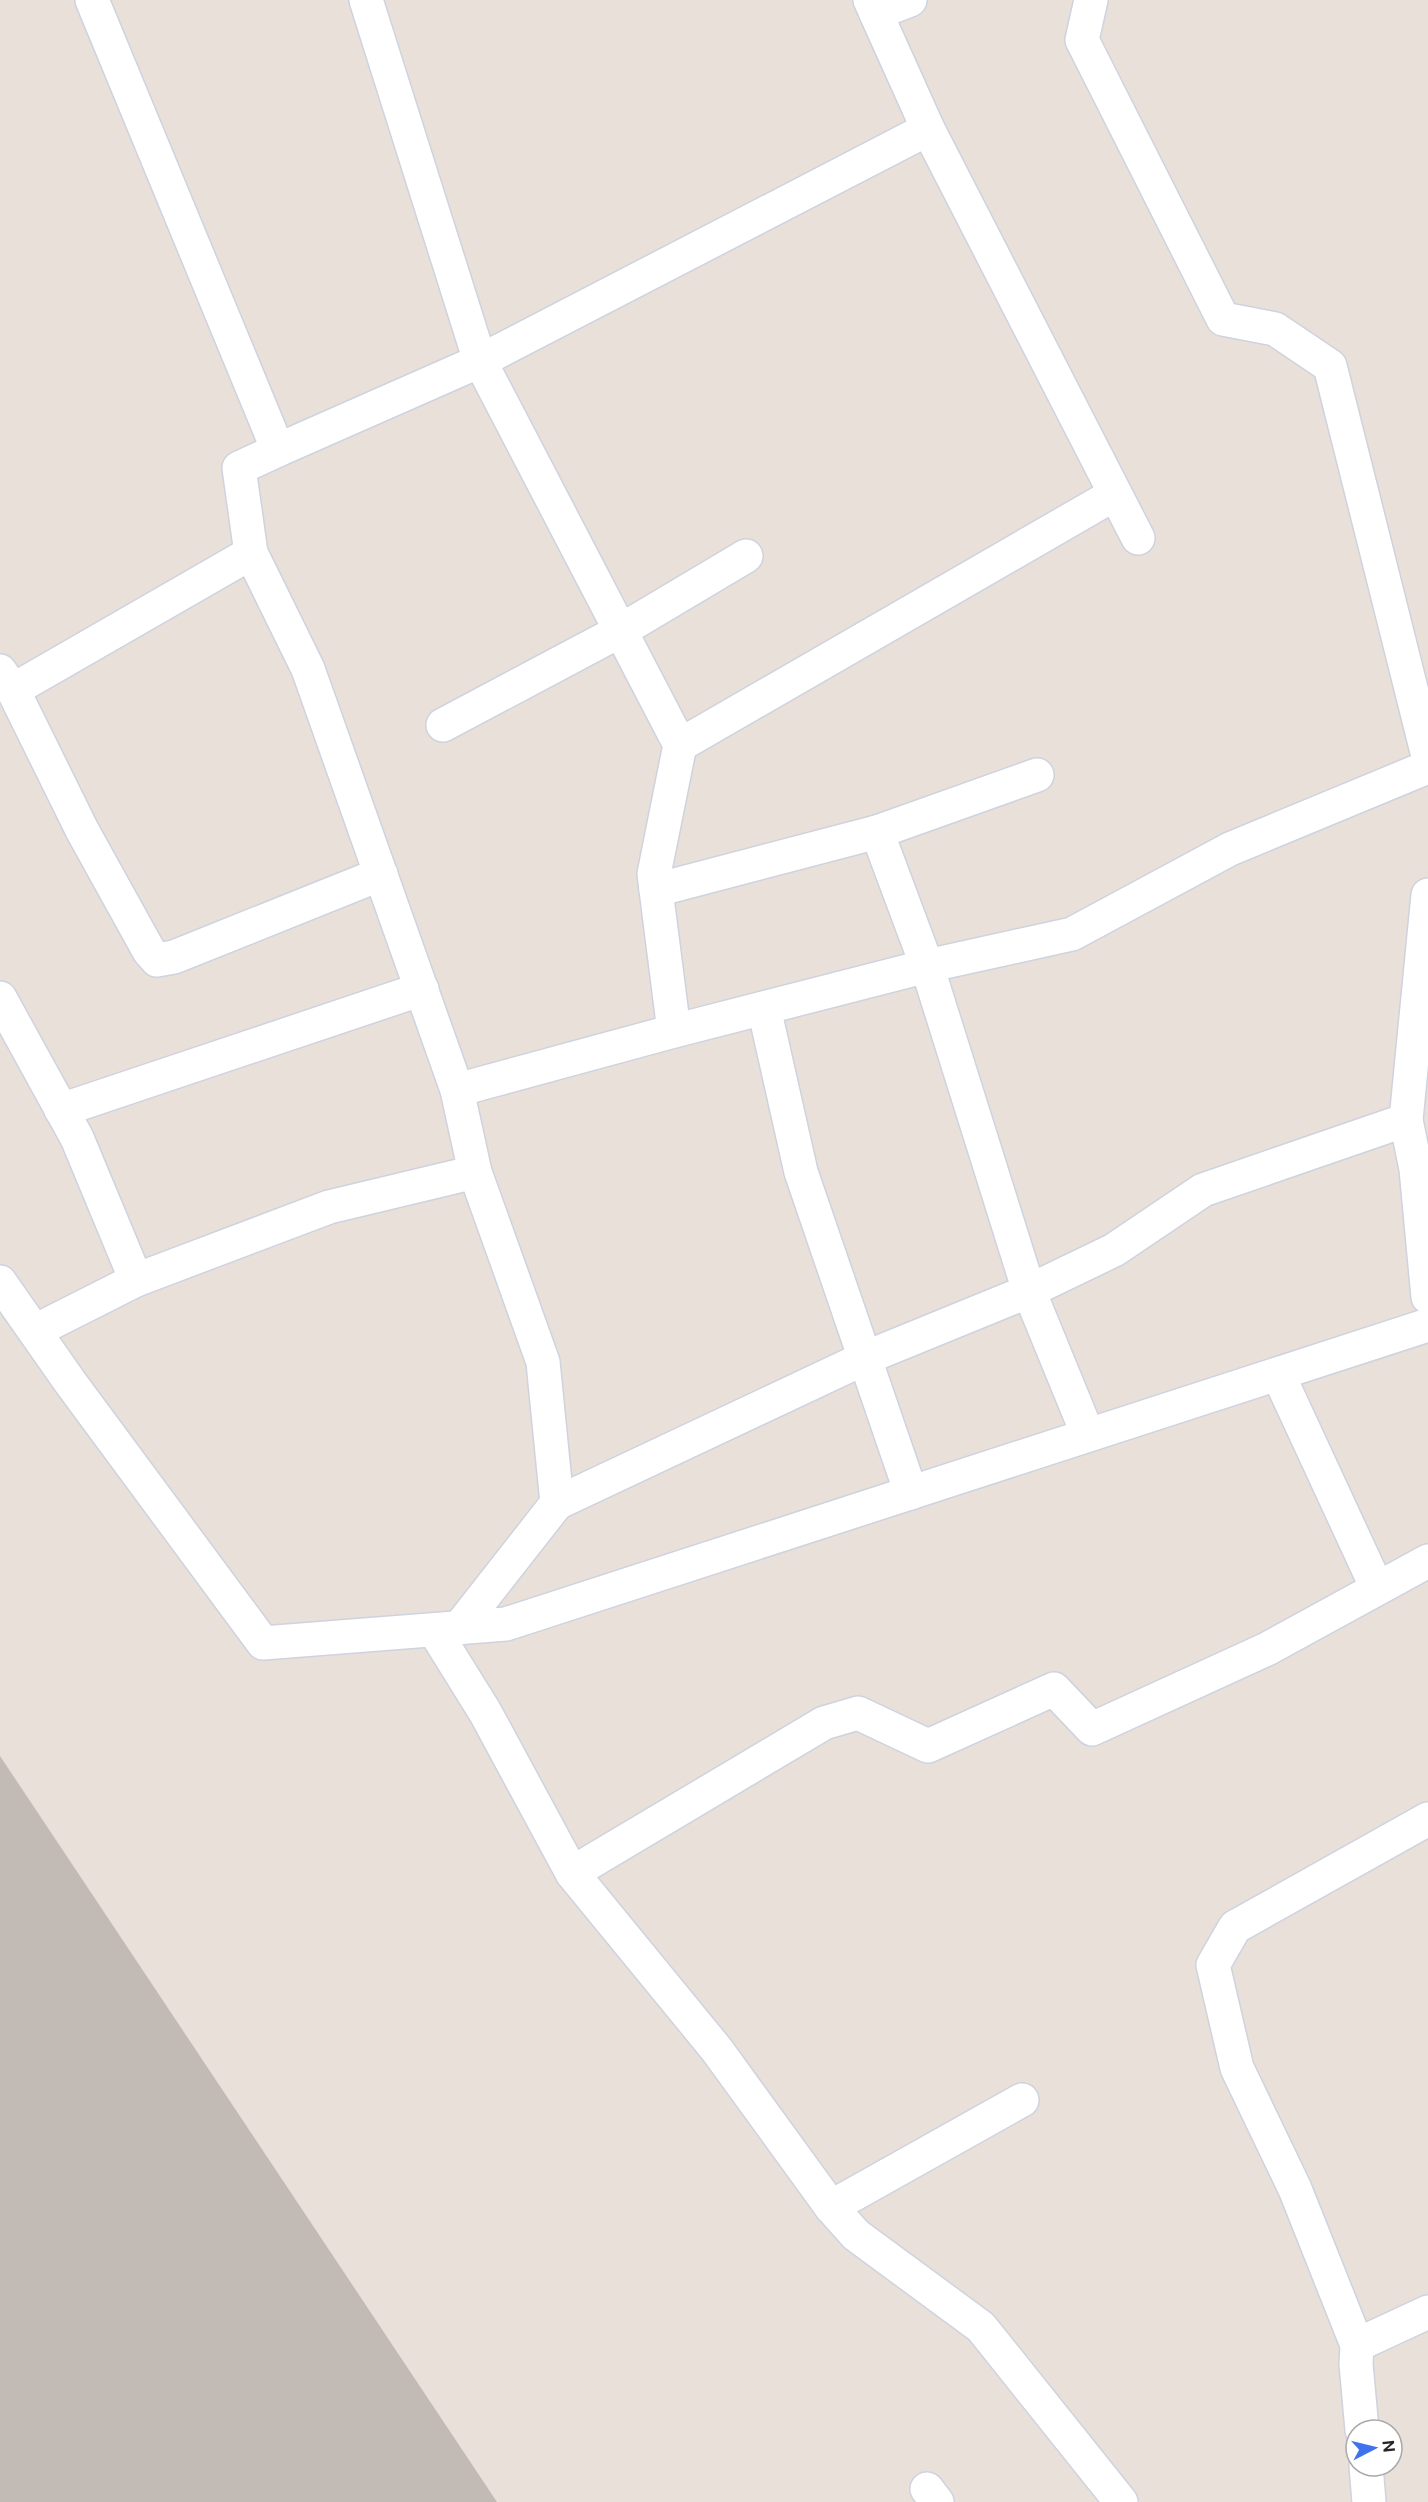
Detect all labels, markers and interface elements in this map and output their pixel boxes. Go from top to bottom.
north arrow [1344,2418,1404,2478]
text: N [1378,2439,1399,2454]

